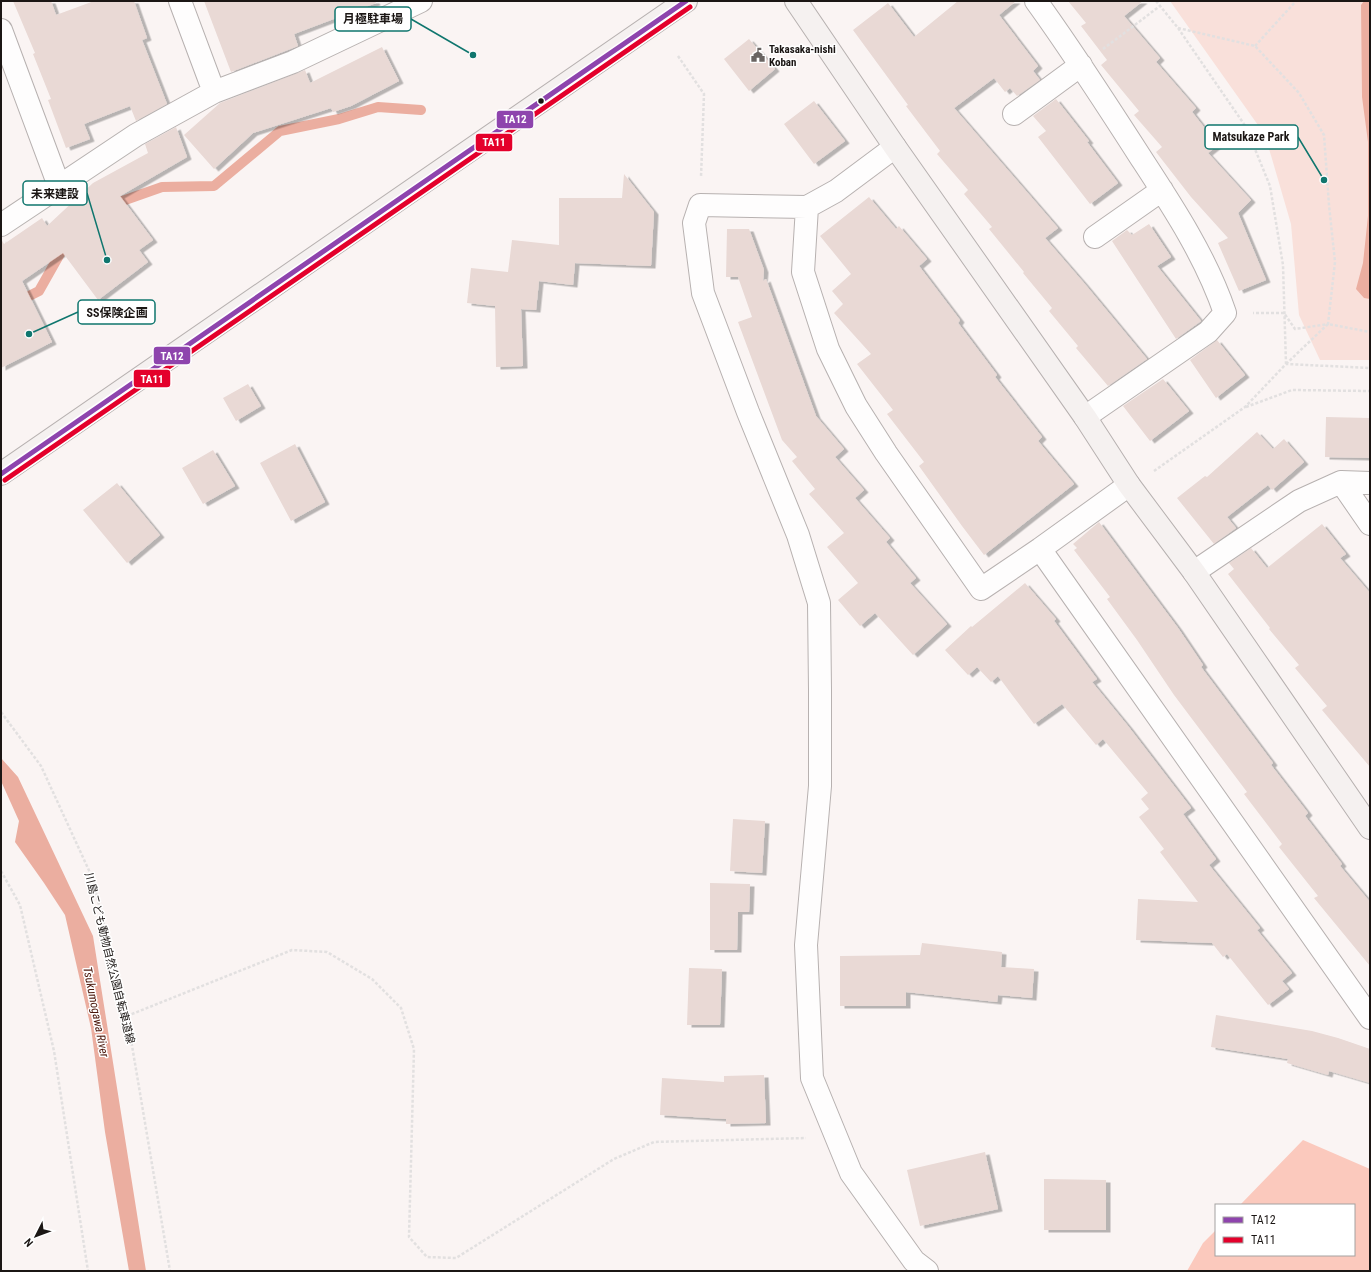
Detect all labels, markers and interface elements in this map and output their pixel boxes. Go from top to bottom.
callout: 月極駐車場 [335,7,411,31]
text: 月極駐車場 [343,12,403,26]
place label: Takasaka-nishi Koban [769,43,836,69]
public building icon: Takasaka-nishi Koban [750,47,766,63]
unlabelled marker [536,96,546,106]
line badge: TA12 [496,110,534,129]
text: TA12 [503,113,527,126]
callout: Matsukaze Park [1205,125,1298,149]
text: Matsukaze Park [1212,130,1290,144]
line badge: TA11 [475,133,513,152]
text: TA11 [482,136,506,149]
callout: 未来建設 [23,181,87,205]
text: 未来建設 [31,187,79,201]
callout: SS保険企画 [78,300,155,324]
text: SS保険企画 [87,306,147,320]
line badge: TA12 [153,346,191,365]
text: TA12 [160,350,184,363]
line badge: TA11 [133,369,171,388]
text: TA11 [140,373,164,386]
street label: 川島こども動物自然公園自転車道線 [82,871,137,1045]
water label: Tsukumogawa River [80,966,112,1059]
legend [1215,1204,1355,1256]
text: TA12 [1251,1213,1276,1227]
north arrow [16,1216,56,1256]
text: TA11 [1251,1233,1276,1247]
text: N [22,1235,36,1249]

